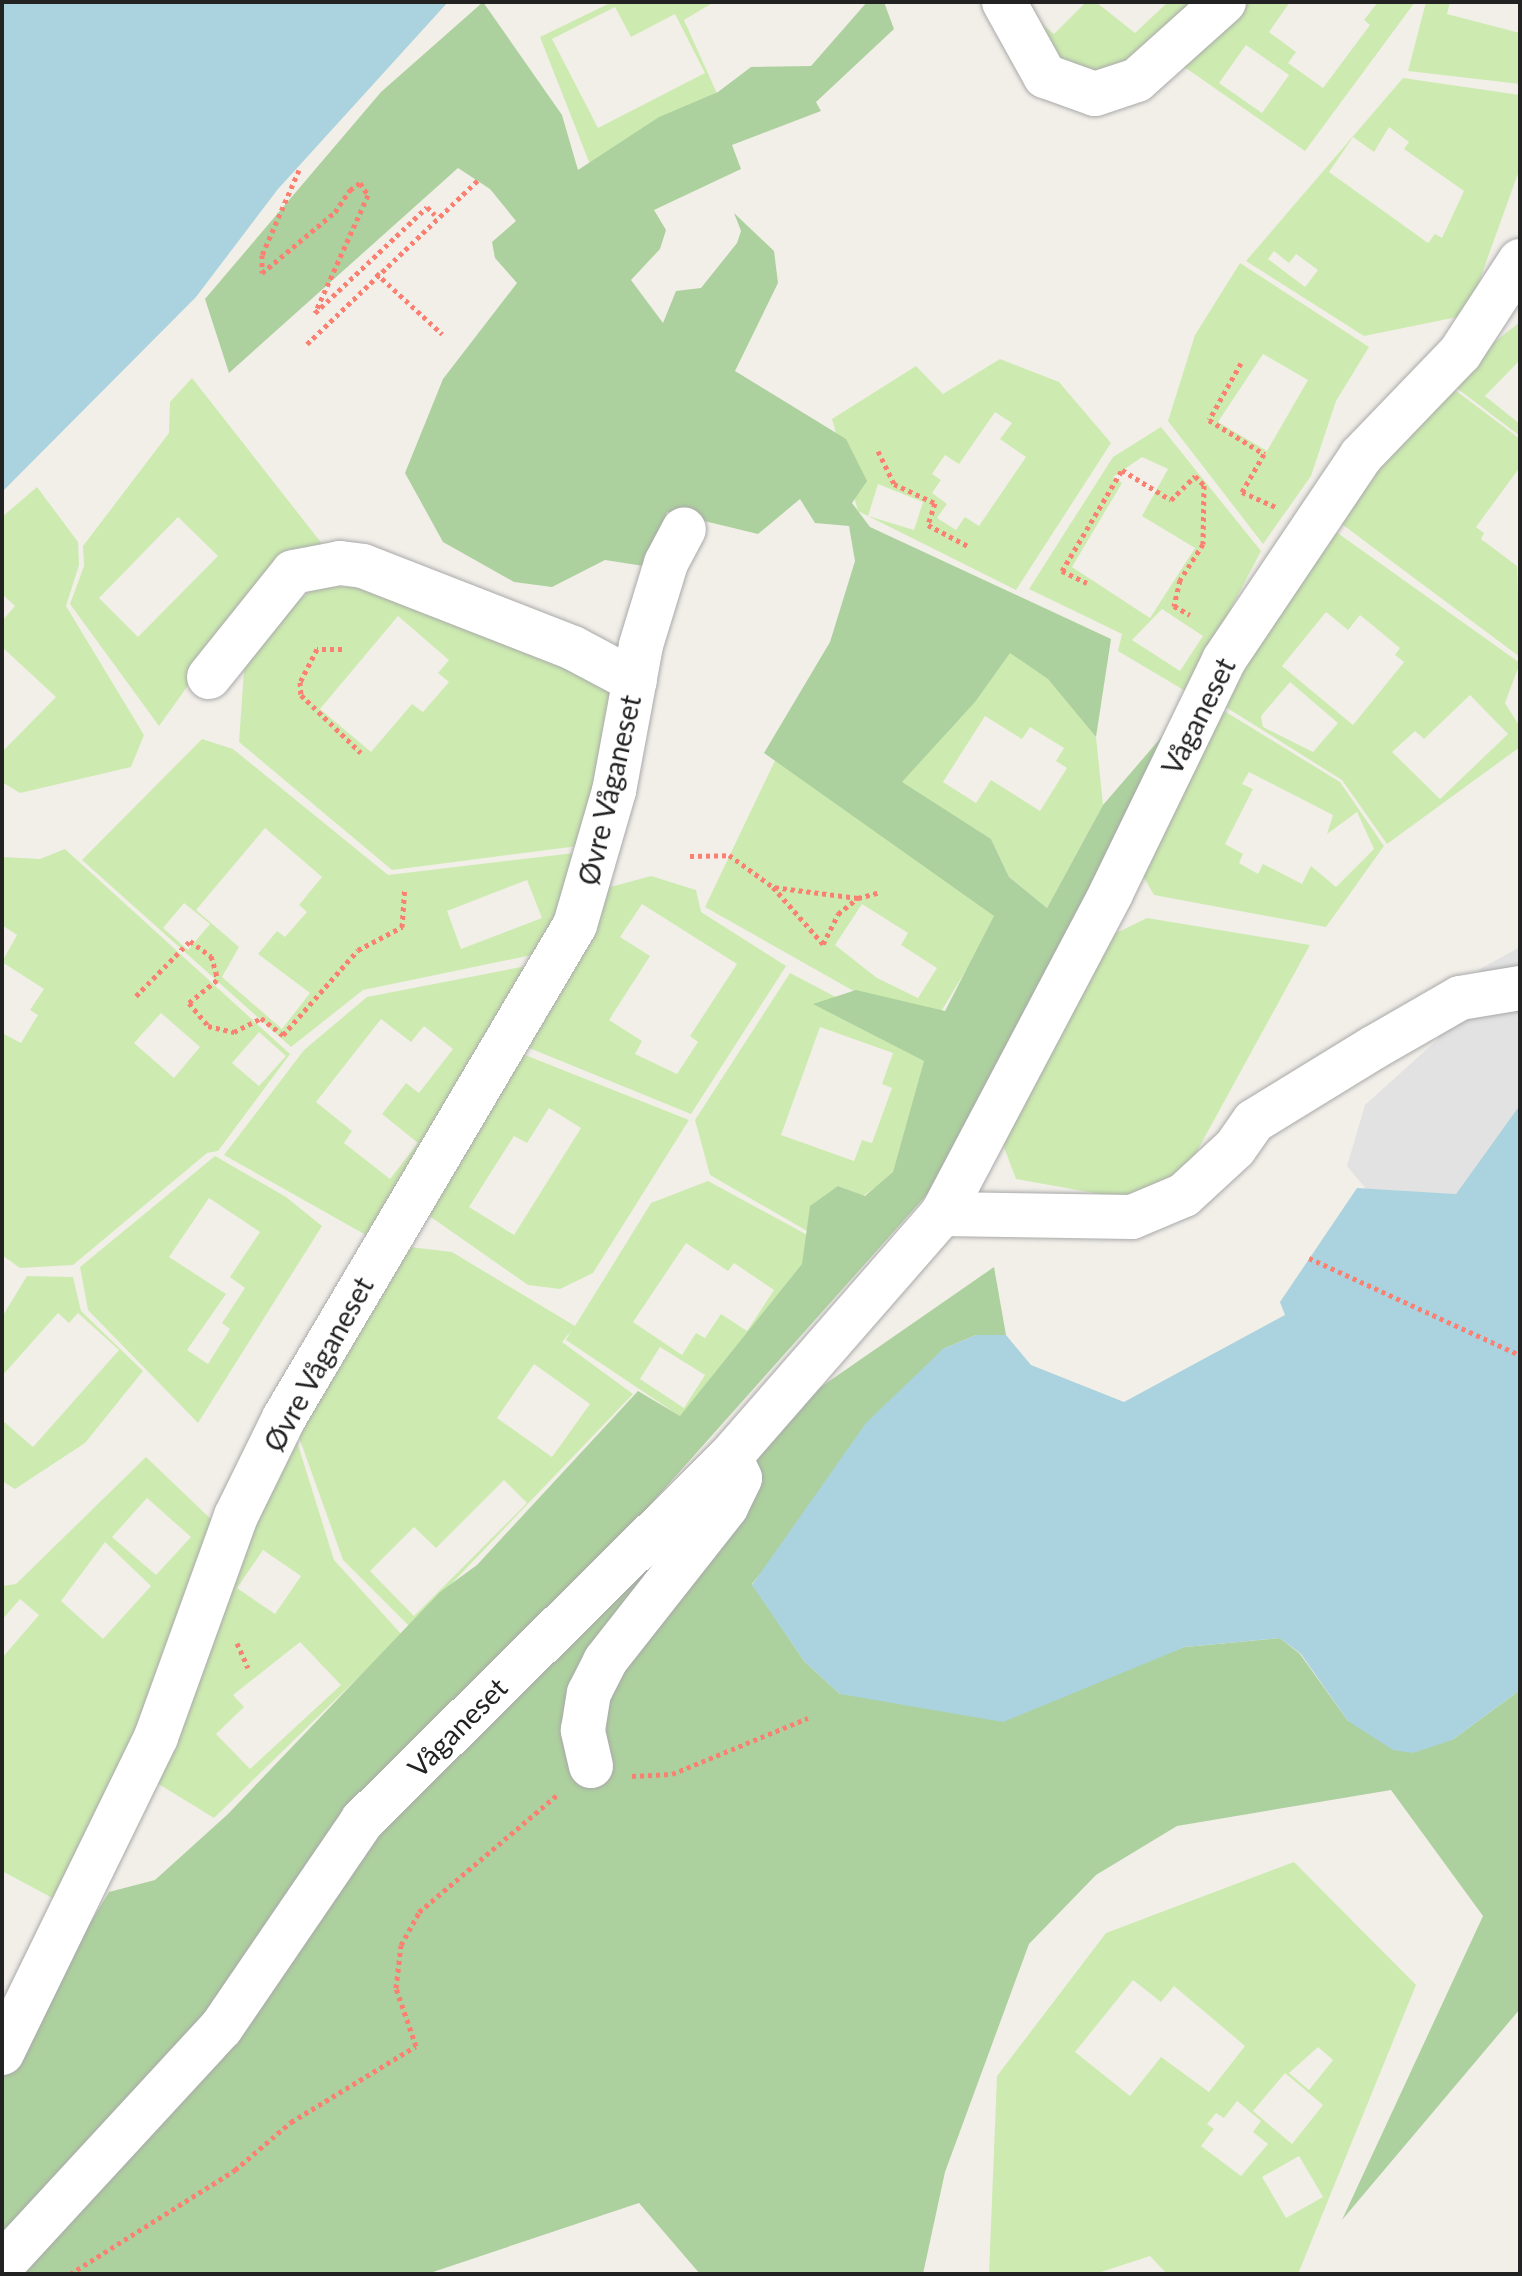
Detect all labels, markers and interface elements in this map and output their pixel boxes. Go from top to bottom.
street label: Våganeset [1154,652,1242,780]
street label: Øvre Våganeset [571,691,647,889]
street label: Øvre Våganeset [256,1271,380,1457]
street label: Våganeset [400,1670,514,1784]

